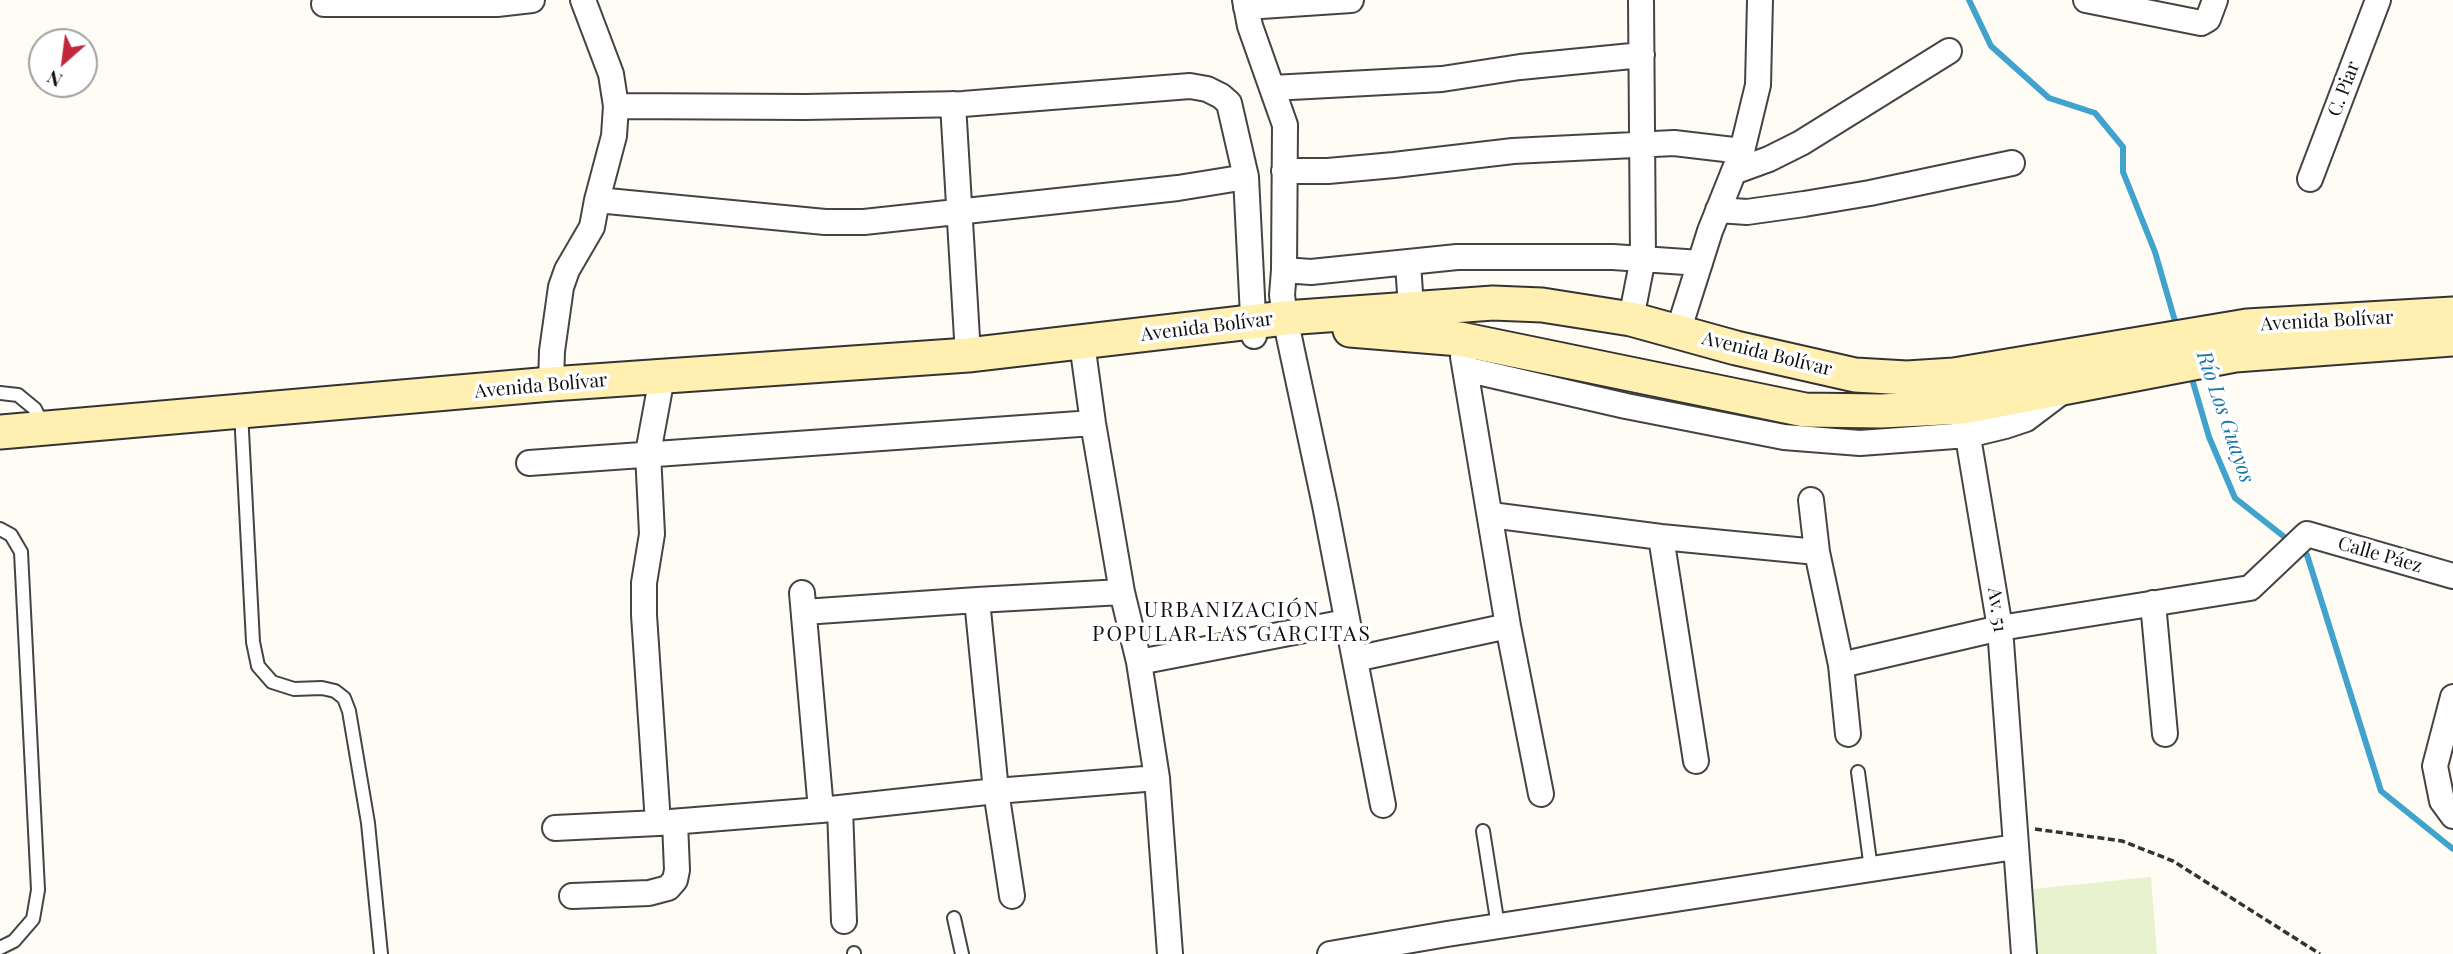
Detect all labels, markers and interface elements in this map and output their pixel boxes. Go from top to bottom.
north arrow [28,28,98,98]
street label: C. Piar [2323,58,2365,120]
text: N [42,65,66,94]
street label: Avenida Bolívar [2260,306,2394,336]
street label: Avenida Bolívar [1140,308,1274,346]
street label: Avenida Bolívar [1700,327,1834,381]
water label: Río Los Guayos [2191,348,2259,486]
street label: Avenida Bolívar [474,369,608,403]
street label: Calle Páez [2335,532,2425,578]
street label: Av. 51 [1983,586,2011,634]
district label: URBANIZACIÓN POPULAR LAS GARCITAS [1095,597,1369,647]

